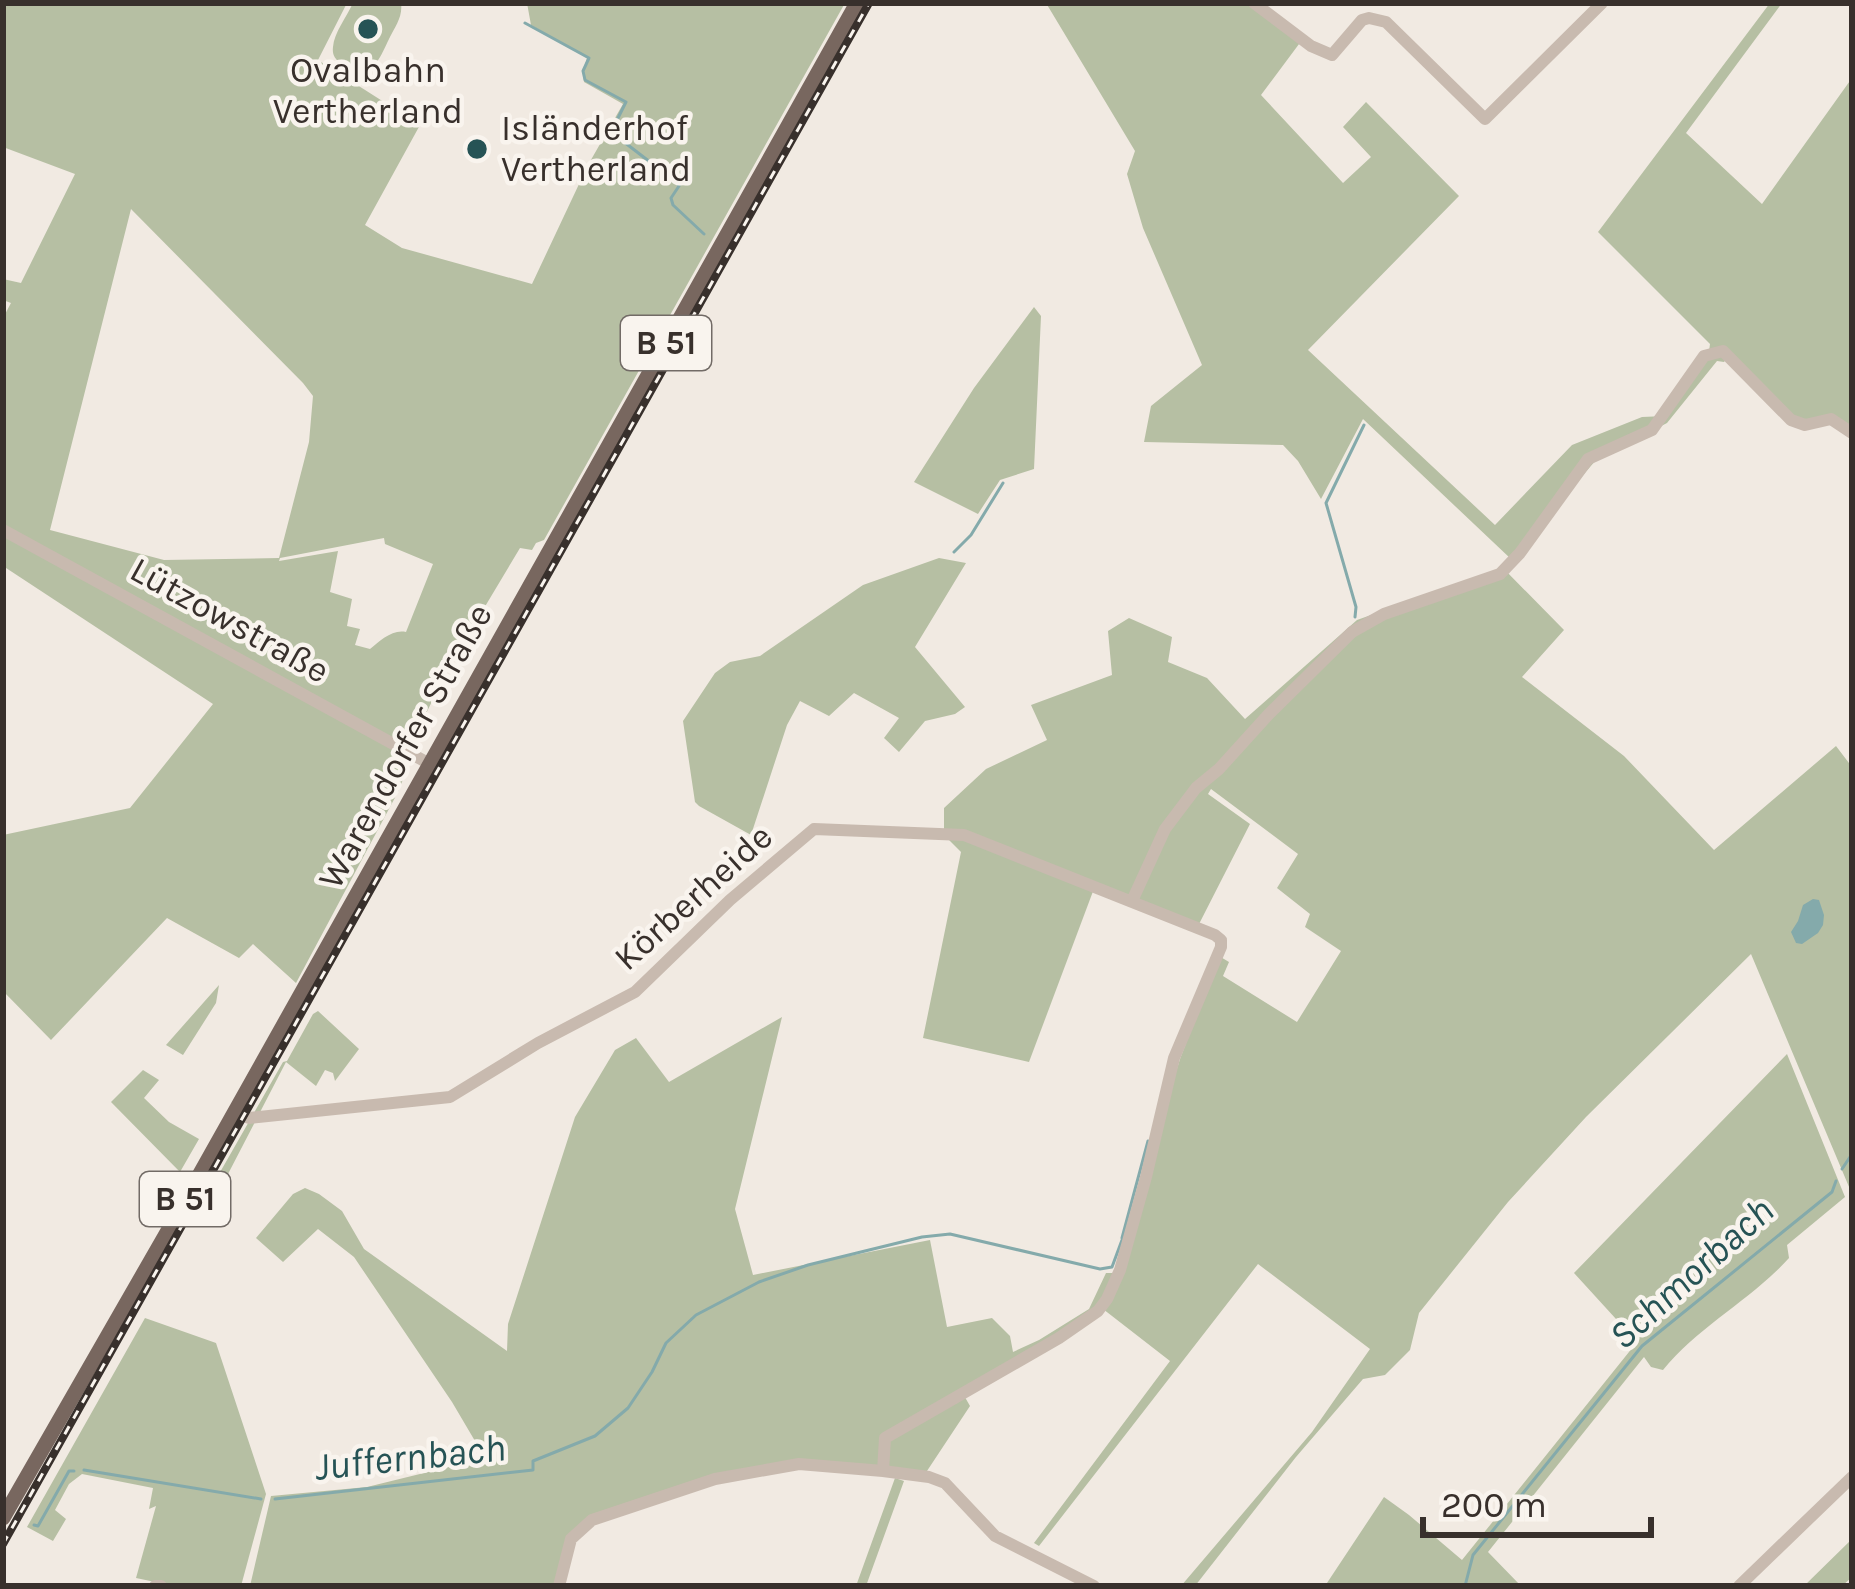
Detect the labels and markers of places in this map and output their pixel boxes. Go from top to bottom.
marker: Ovalbahn Vertherland [355,16,381,42]
place label: Ovalbahn Vertherland [273,49,463,132]
place label: Isländerhof Vertherland [501,107,691,190]
marker: Isländerhof Vertherland [464,136,490,162]

